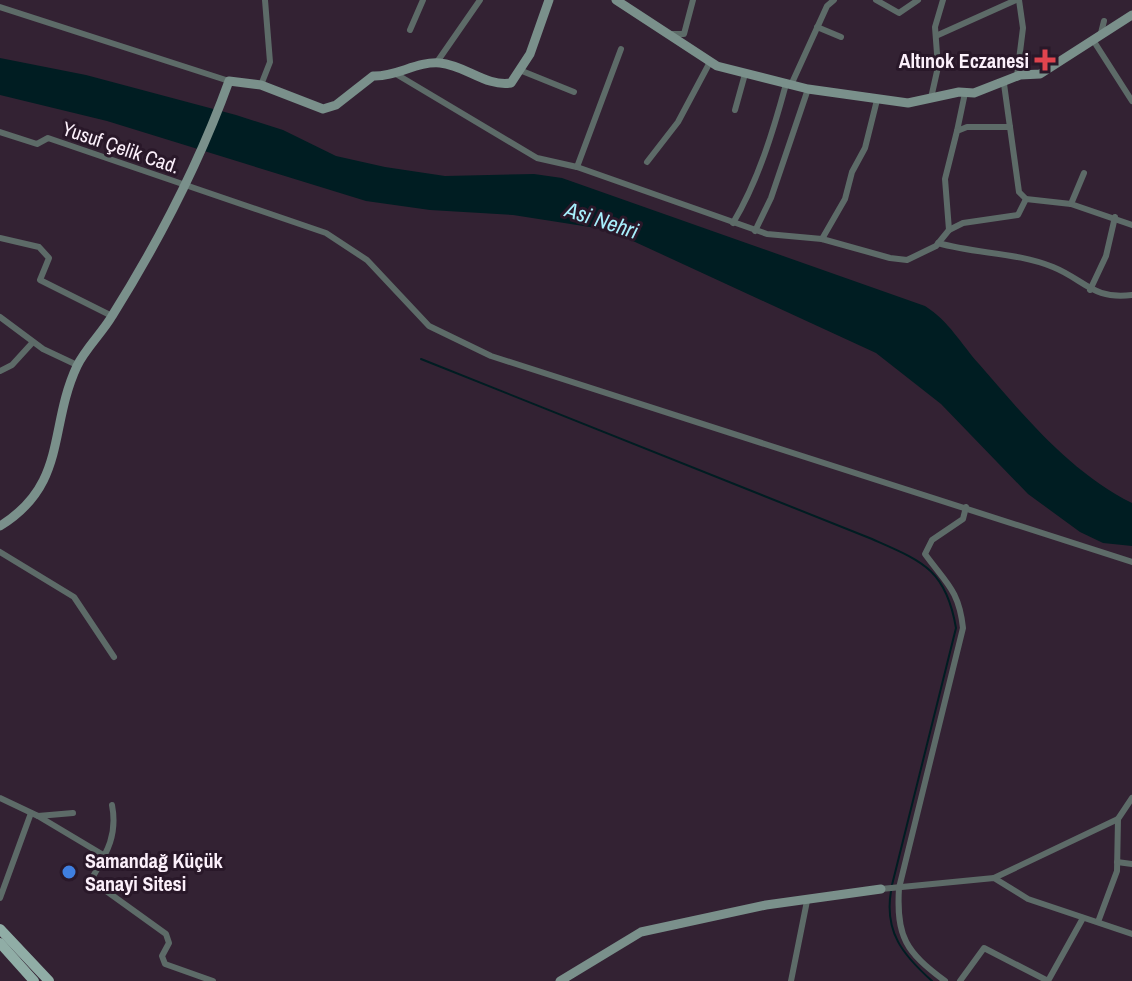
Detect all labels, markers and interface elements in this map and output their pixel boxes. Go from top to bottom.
place label: Altınok Eczanesi [899,47,1029,74]
marker: Altınok Eczanesi [1036,51,1054,69]
street label: Yusuf Çelik Cad. [59,114,183,180]
water label: Asi Nehri [561,194,642,246]
place label: Samandağ Küçük Sanayi Sitesi [85,847,223,897]
marker: Samandağ Küçük Sanayi Sitesi [60,863,78,881]

